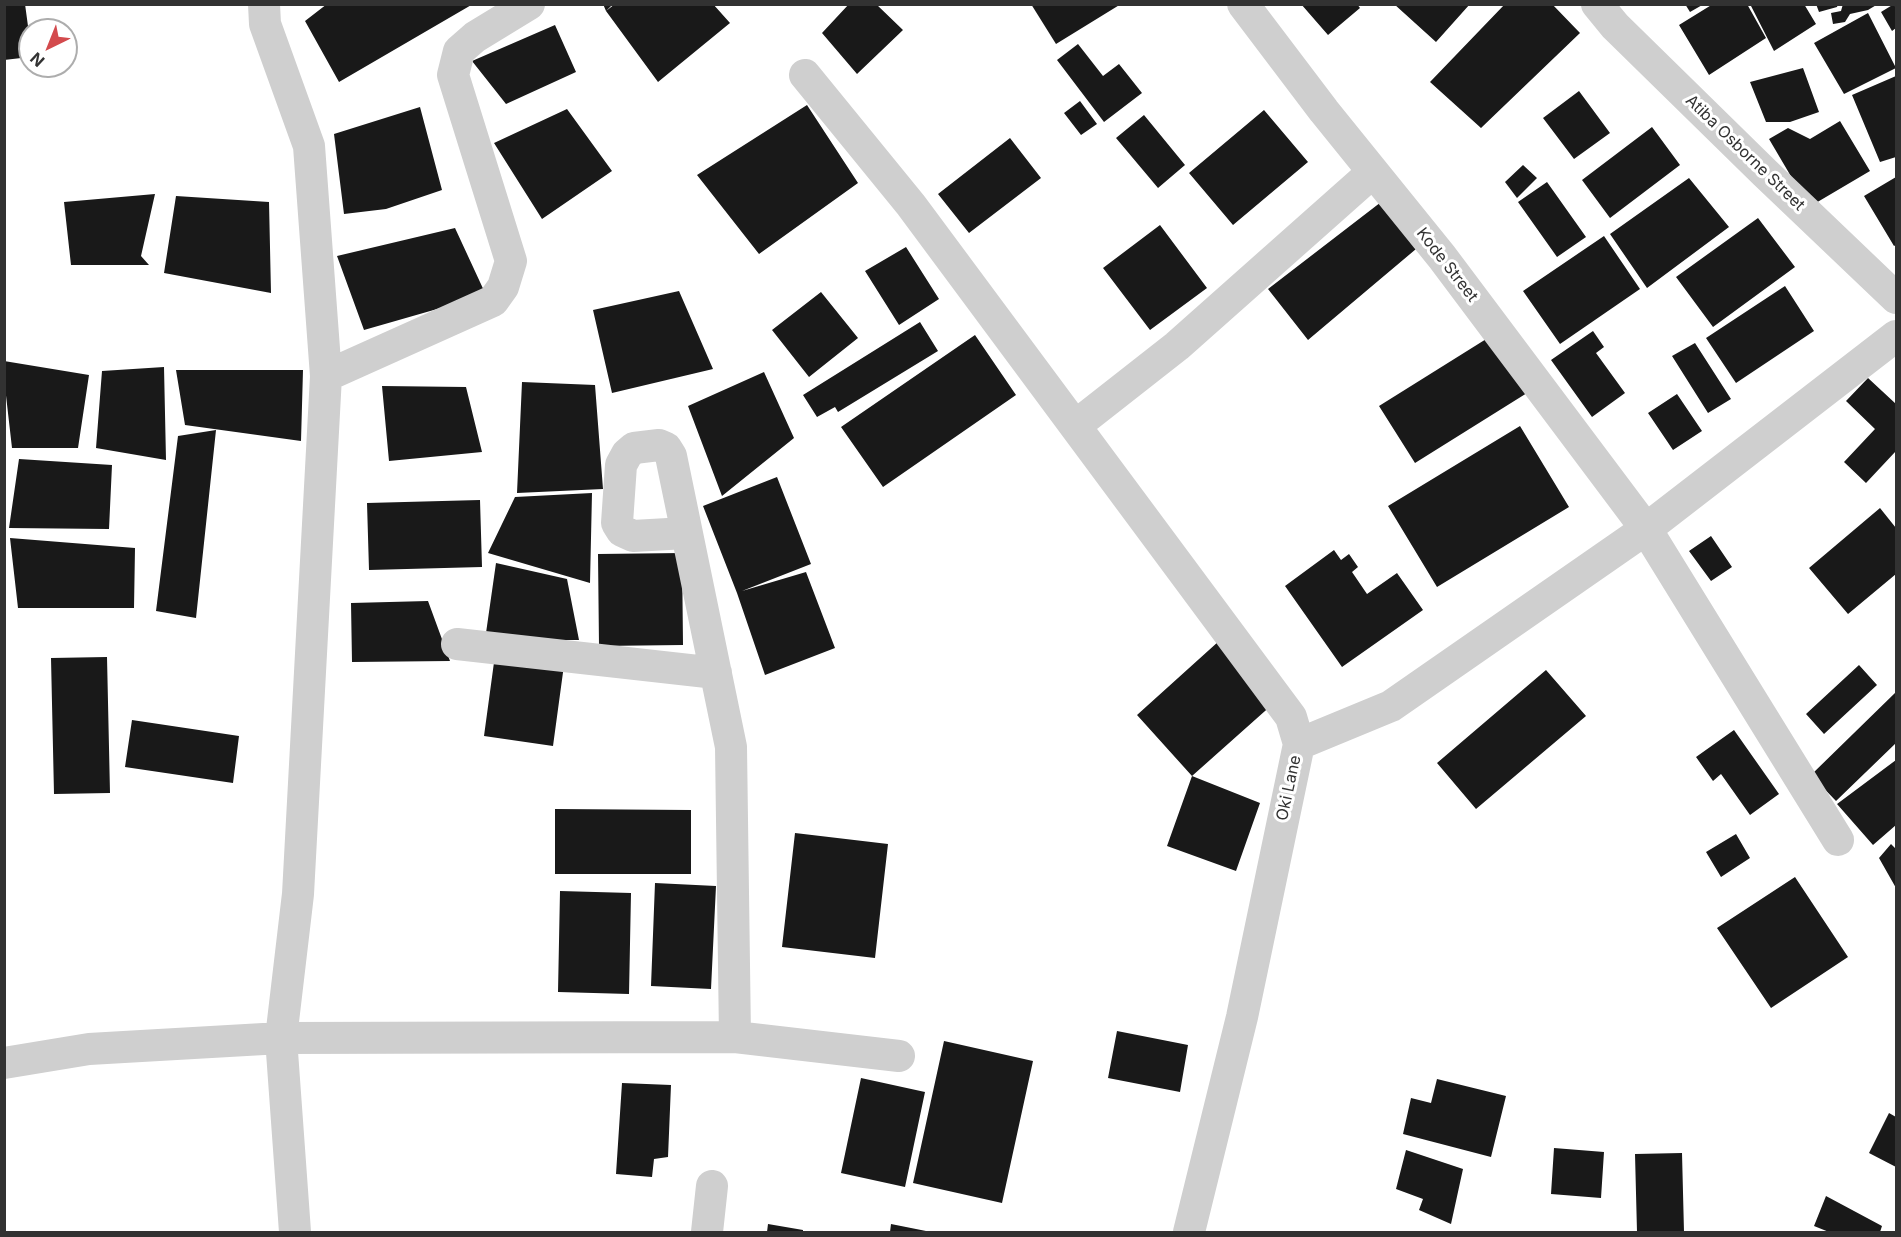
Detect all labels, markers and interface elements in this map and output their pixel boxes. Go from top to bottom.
north arrow [18,18,78,78]
text: N [26,48,48,71]
street label: Atiba Osborne Street [1681,91,1809,215]
street label: Kode Street [1412,224,1482,306]
street label: Oki Lane [1273,754,1305,822]

